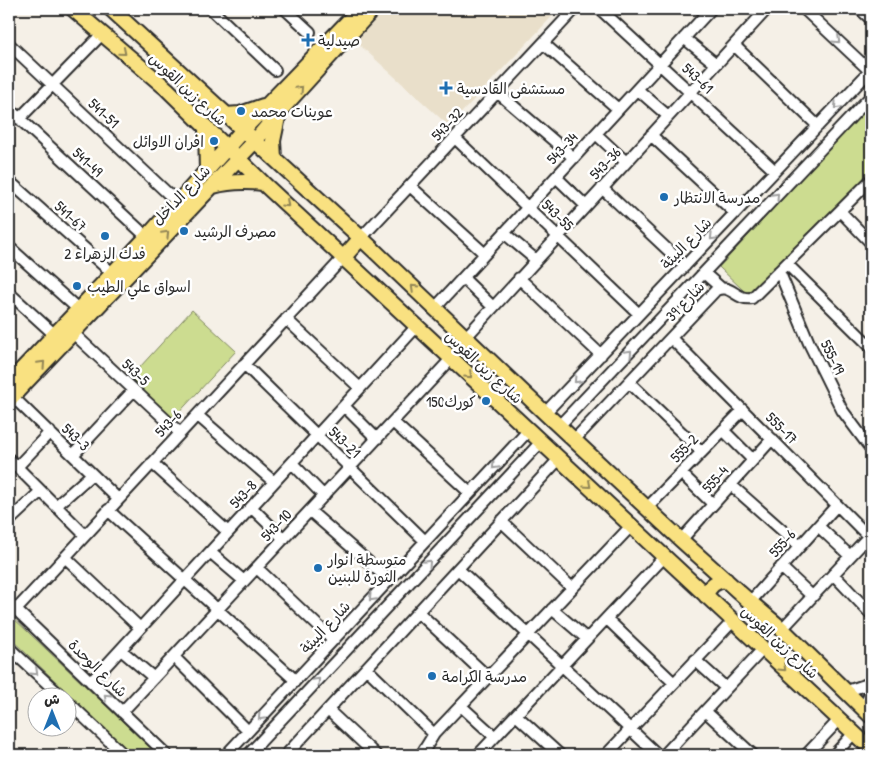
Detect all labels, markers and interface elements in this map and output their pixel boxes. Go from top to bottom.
place label: صيدلية [318,30,360,51]
marker: صيدلية [302,34,314,46]
one-way arrow [832,34,841,43]
one-way arrow [118,47,127,56]
street label: شارع زين القوس [145,48,231,130]
street label: 543-61 [678,58,718,98]
place label: مستشفى القادسية [457,78,565,99]
marker: مستشفى القادسية [439,81,453,95]
one-way arrow [294,85,303,94]
street label: 541-51 [84,93,124,133]
one-way arrow [834,100,843,109]
place label: عوينات محمد [251,101,333,122]
street label: 543-32 [426,103,468,145]
marker: عوينات محمد [235,105,247,117]
street label: 543-34 [542,127,583,169]
place label: افران الاوائل [133,131,204,152]
marker: افران الاوائل [208,135,220,147]
street label: 543-36 [585,142,625,184]
street label: 541-49 [68,143,108,182]
street label: شارع الداخل [147,160,215,230]
place label: مدرسة الانتظار [673,187,760,208]
marker: مدرسة الانتظار [658,191,670,203]
one-way arrow [770,193,779,202]
street label: 543-55 [537,194,579,236]
street label: 541-67 [50,196,92,236]
one-way arrow [280,198,289,207]
street label: شارع البيئة [656,212,716,274]
place label: مصرف الرشيد [194,221,277,242]
marker: مصرف الرشيد [178,225,190,237]
marker: فدك الزهراء 2 [99,230,111,242]
one-way arrow [160,231,169,240]
one-way arrow [710,231,719,240]
place label: فدك الزهراء 2 [64,243,146,264]
place label: اسواق علي الطيب [87,276,191,300]
street label: شارع 39 [661,276,709,326]
marker: اسواق علي الطيب [71,280,83,292]
one-way arrow [410,285,419,294]
street label: شارع زين القوس [441,326,527,408]
street label: 555-19 [816,336,851,378]
one-way arrow [623,349,632,358]
street label: 543-5 [117,354,155,391]
one-way arrow [36,361,45,370]
one-way arrow [463,369,472,378]
one-way arrow [574,374,583,383]
place label: كورك150 [426,391,476,412]
marker: كورك150 [480,395,492,407]
street label: 543-6 [150,405,186,441]
street label: 555-17 [761,407,803,449]
street label: 543-3 [57,419,95,456]
street label: 543-21 [324,422,366,462]
street label: 555-2 [665,429,703,467]
street label: 555-4 [697,460,733,497]
one-way arrow [492,461,501,470]
street label: 543-8 [225,475,261,513]
one-way arrow [583,479,592,488]
street label: 543-10 [256,504,296,546]
street label: 555-6 [764,524,800,562]
place label: متوسطة انوار الثورة للبنين [327,549,406,587]
one-way arrow [422,559,431,568]
marker: متوسطة انوار الثورة للبنين [312,562,324,574]
one-way arrow [369,592,378,601]
street label: شارع البيئة [295,596,355,658]
street label: شارع زين القوس [737,601,823,683]
street label: شارع الوحدة [64,634,132,702]
one-way arrow [778,662,787,671]
one-way arrow [29,666,38,675]
place label: مدرسة الكرامة [442,666,527,687]
marker: مدرسة الكرامة [426,670,438,682]
one-way arrow [311,678,320,687]
north arrow [28,686,78,736]
text: ش [44,689,60,708]
one-way arrow [104,694,113,703]
one-way arrow [258,711,267,720]

